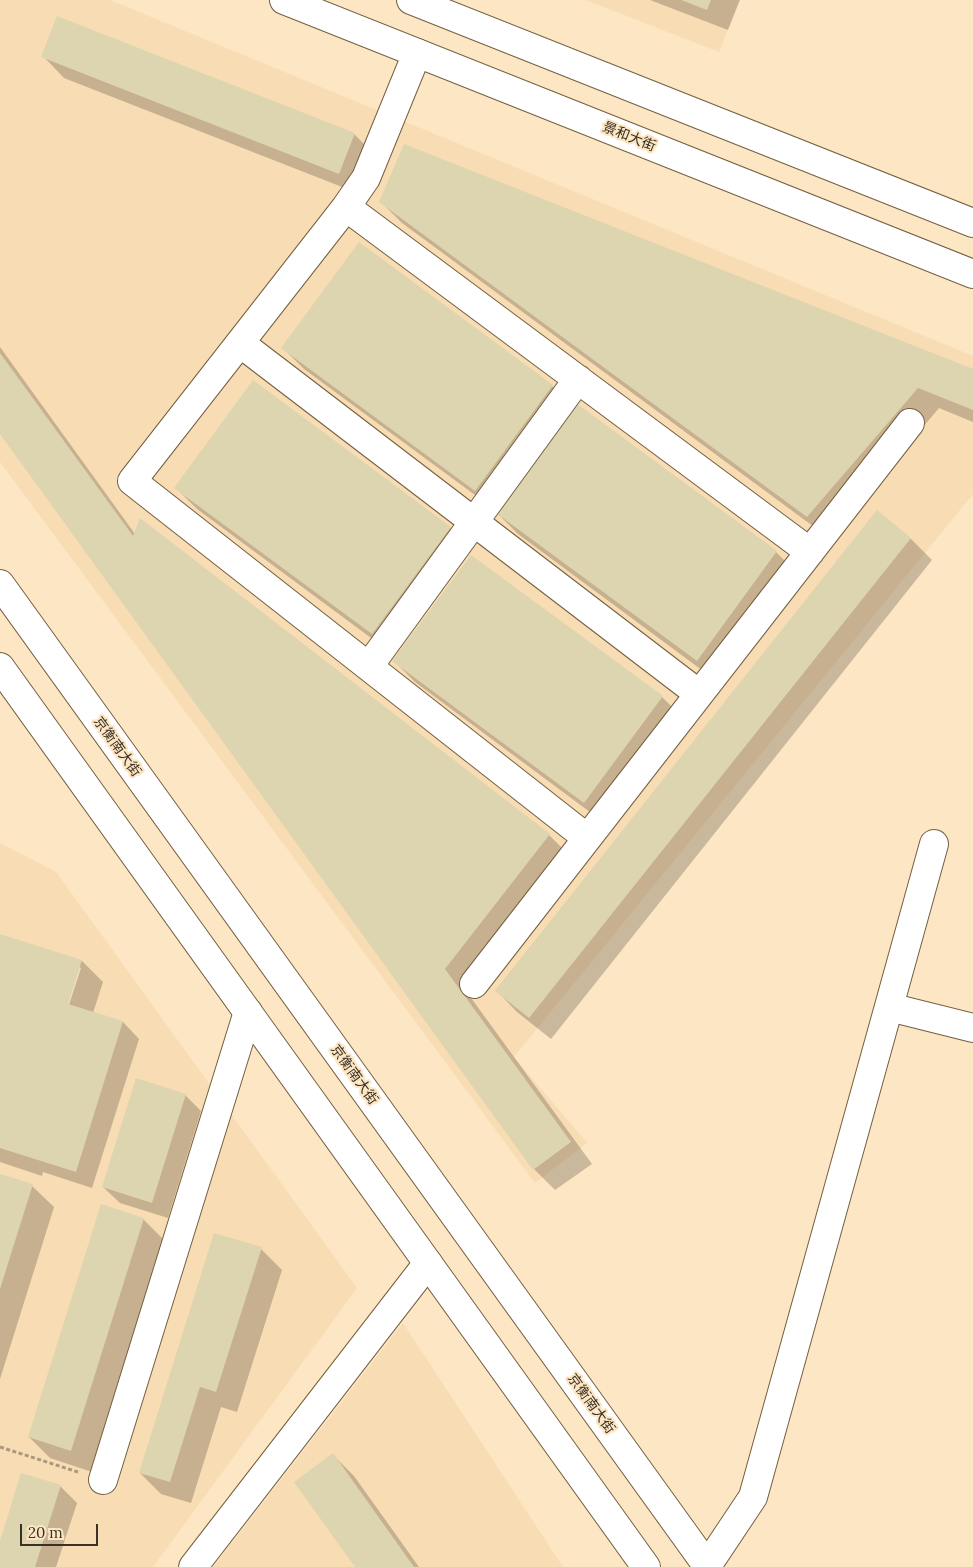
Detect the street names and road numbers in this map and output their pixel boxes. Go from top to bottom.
street label: 景和大街 [600,119,658,155]
street label: 京衡南大街 [90,714,144,780]
street label: 京衡南大街 [327,1042,381,1108]
street label: 京衡南大街 [564,1371,618,1437]

